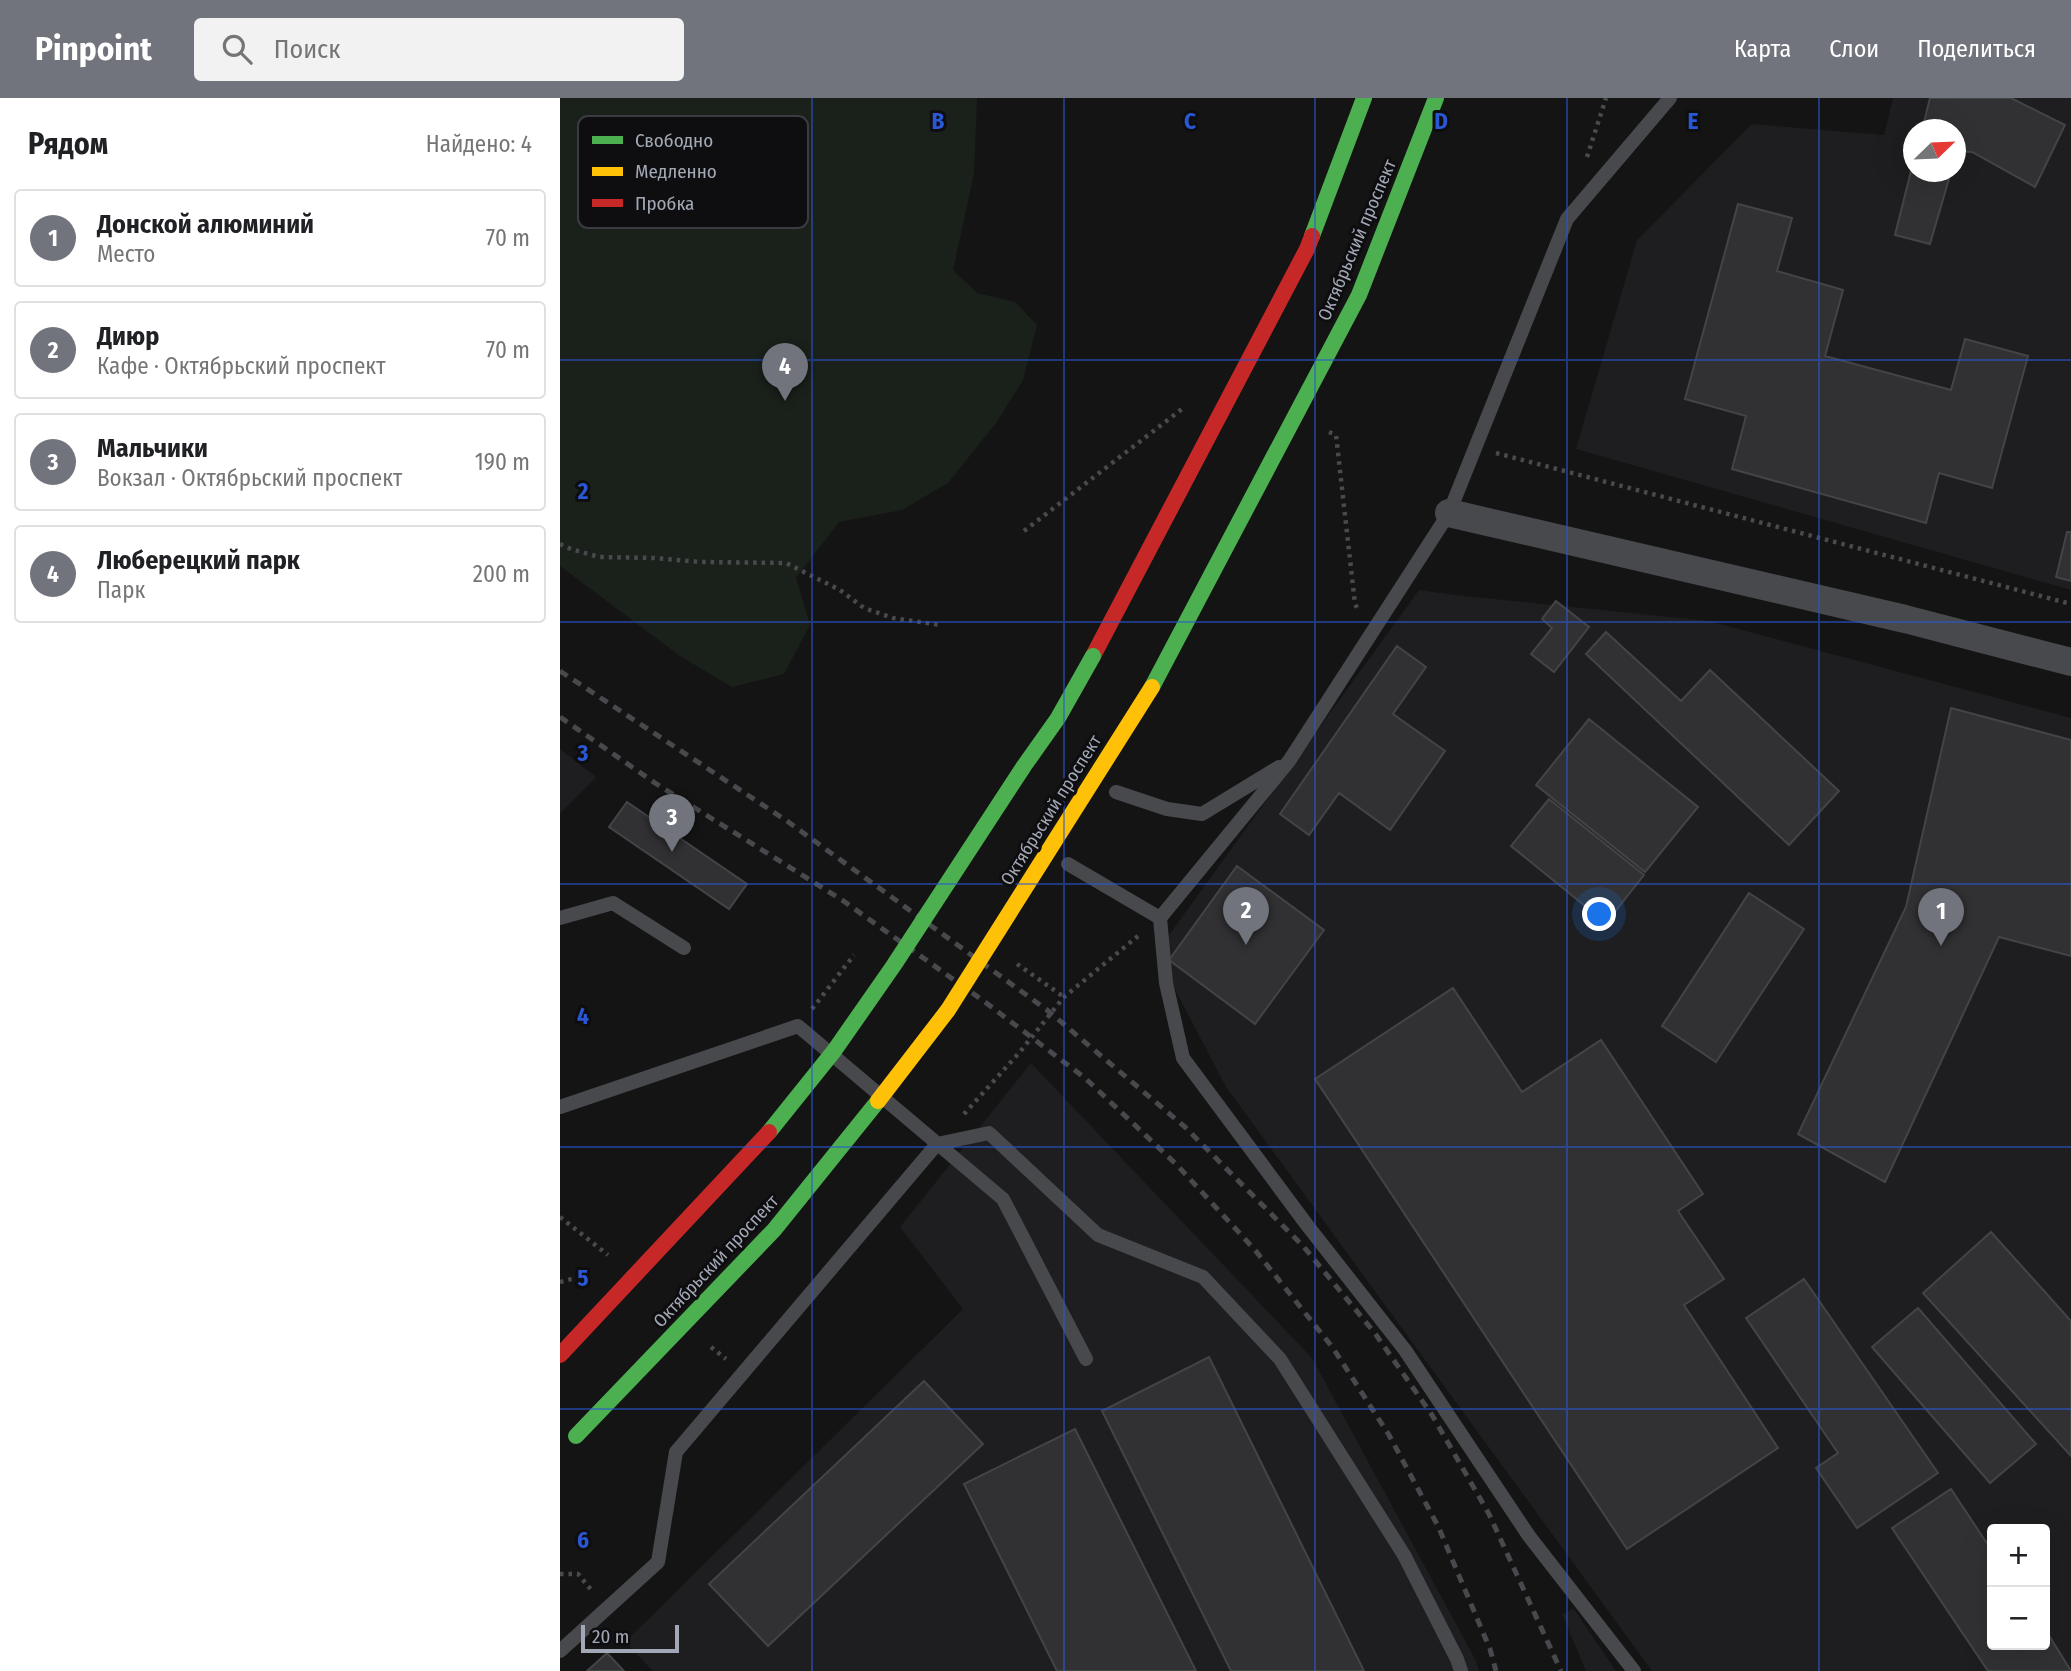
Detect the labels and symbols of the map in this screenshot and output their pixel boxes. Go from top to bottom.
text: B [932,107,945,135]
text: C [1184,107,1196,135]
text: D [1434,107,1448,135]
text: E [1688,107,1699,135]
legend [578,116,808,228]
north arrow [1903,119,1966,182]
text: Свободно [635,129,713,152]
street label: Октябрьский проспект [1313,155,1401,324]
text: Медленно [635,160,717,183]
text: Пробка [635,192,694,215]
pin: 4 [762,343,808,401]
text: 2 [577,477,589,505]
street label: Октябрьский проспект [996,730,1107,889]
text: 3 [577,739,589,767]
pin: 3 [649,794,695,852]
pin: 2 [1223,887,1269,945]
pin: 1 [1918,888,1964,946]
your location [1582,897,1616,931]
text: 4 [577,1002,589,1030]
street label: Октябрьский проспект [649,1190,784,1332]
text: 5 [577,1264,589,1292]
text: 6 [577,1526,589,1554]
scale bar [581,1622,679,1654]

